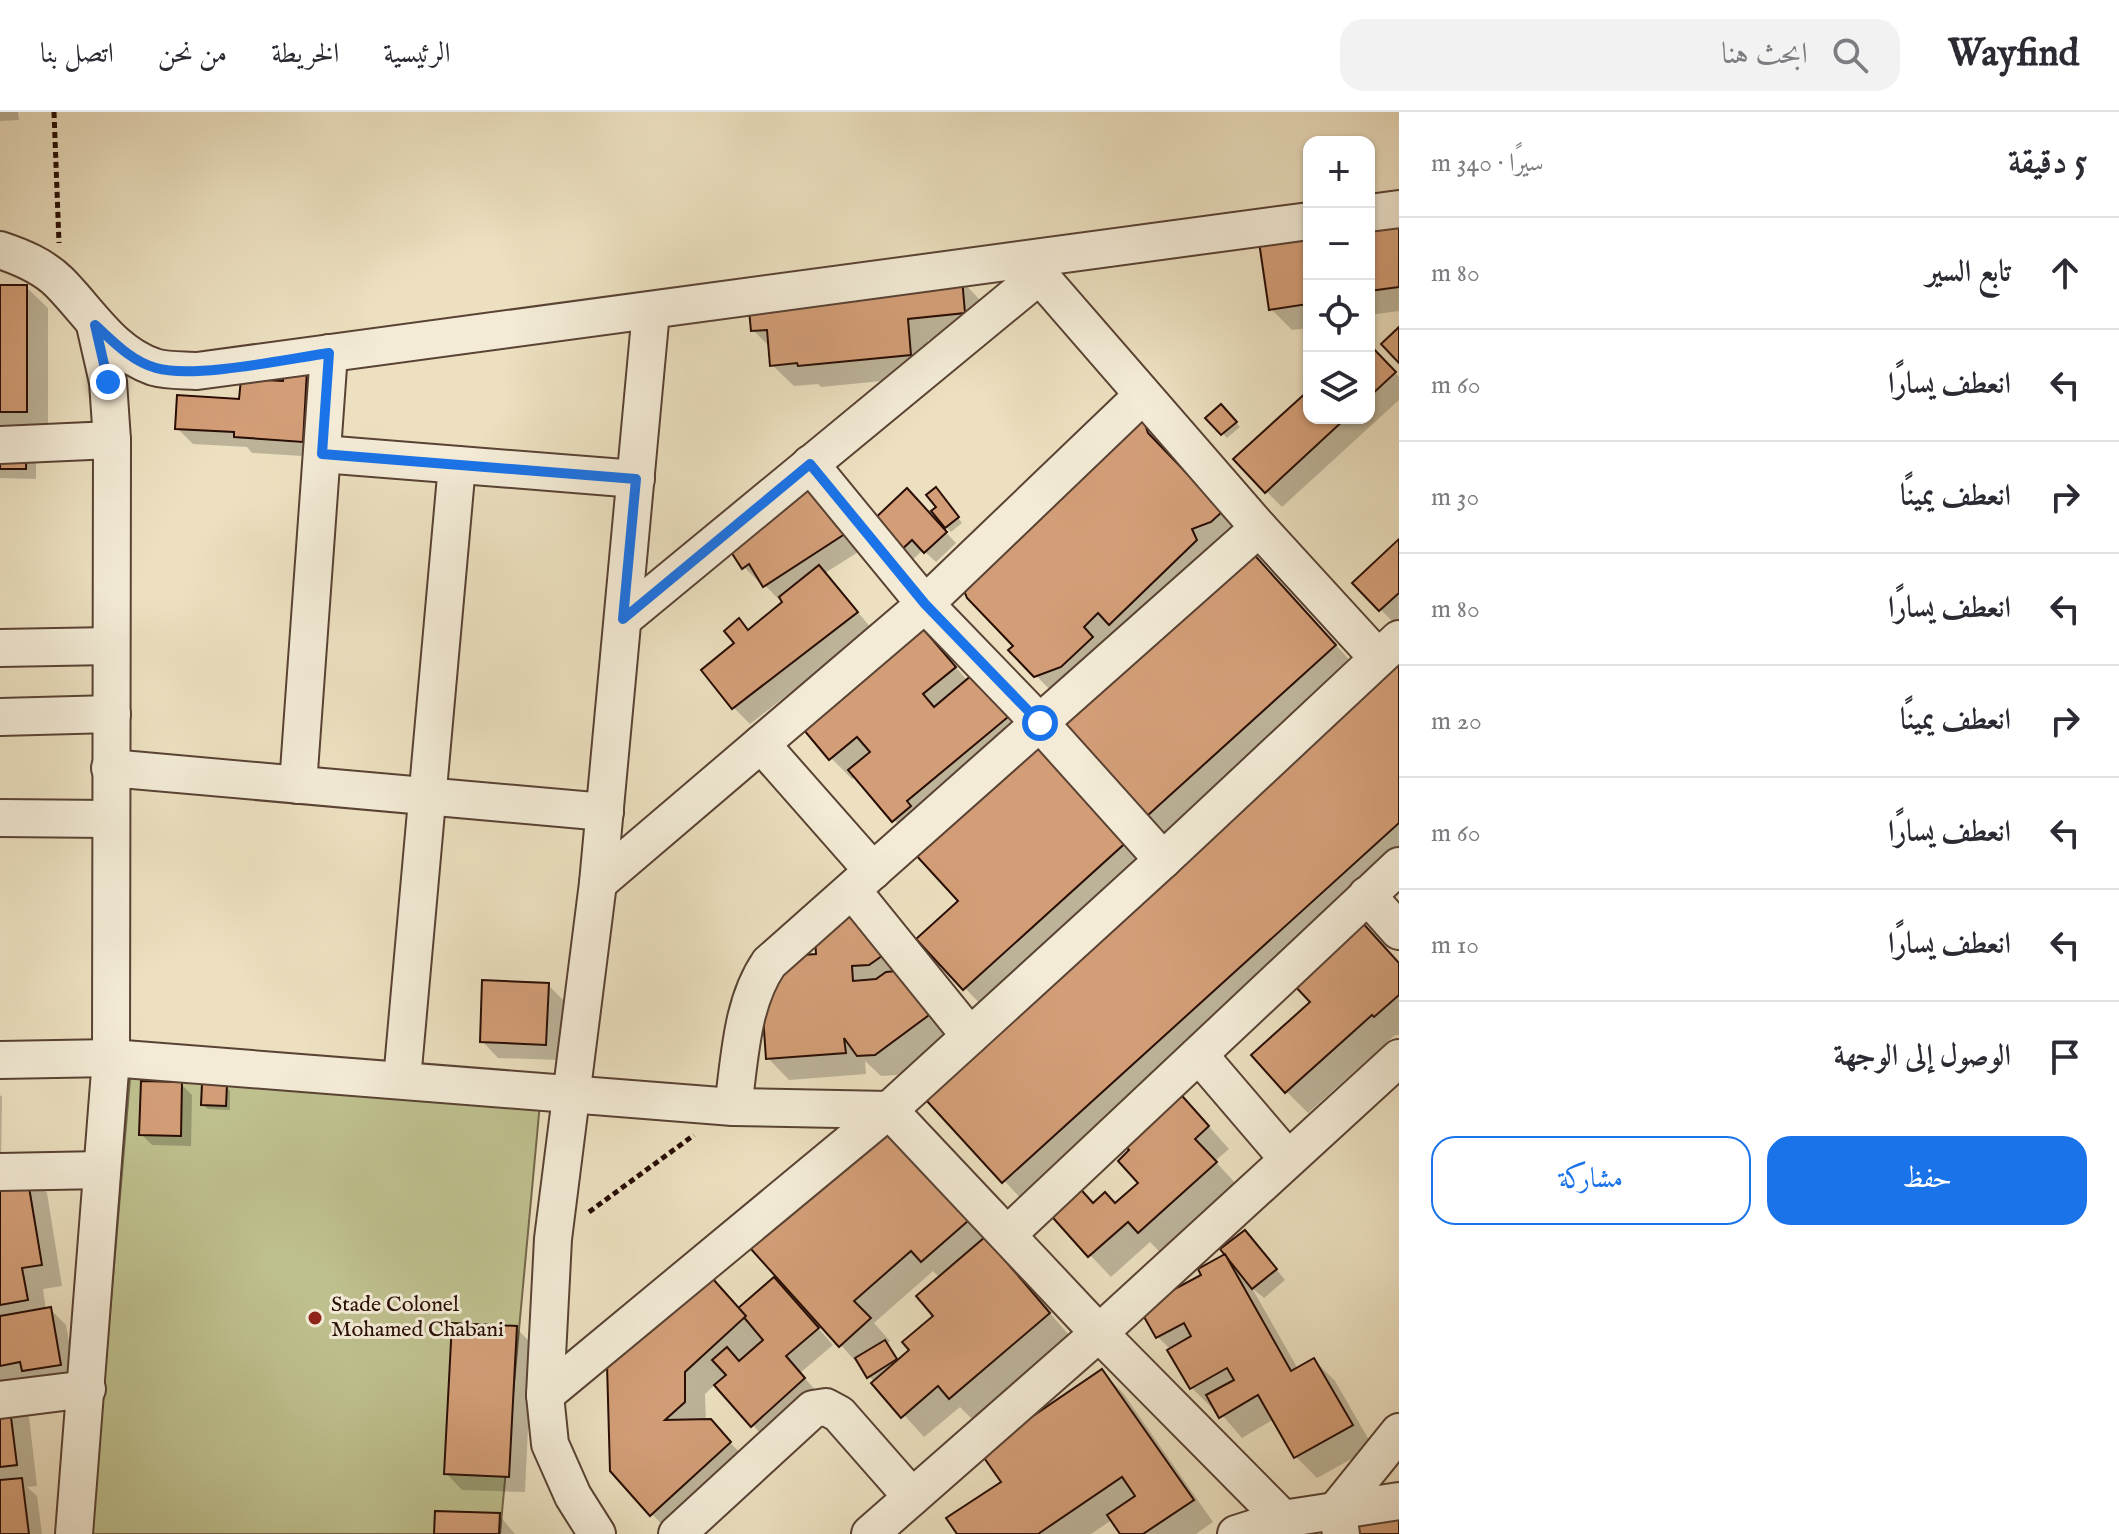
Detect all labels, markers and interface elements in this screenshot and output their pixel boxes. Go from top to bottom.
search box [1340,19,1900,91]
text: Wayfind [1948,31,2079,79]
icon: search [1828,33,1872,77]
text: ابحث هنا [1721,36,1808,74]
text: اتصل بنا [40,37,114,72]
text: من نحن [158,37,227,72]
text: الخريطة [271,37,339,72]
text: الرئيسية [383,37,451,72]
map controls [1303,136,1375,424]
button: + [1303,136,1375,208]
text: 5 دقيقة [2008,141,2087,184]
text: سيرًا · 340 m [1431,147,1544,180]
button: − [1303,208,1375,280]
icon: ahead [2043,251,2087,295]
text: تابع السير [1926,254,2011,292]
text: 80 m [1431,257,1480,290]
button: locate [1303,280,1375,352]
button: layers [1303,352,1375,424]
icon: left [2043,363,2087,407]
route end [90,364,126,400]
text: انعطف يسارًا [1888,366,2011,404]
text: 60 m [1431,369,1481,402]
icon: right [2043,475,2087,519]
text: انعطف يمينًا [1900,478,2011,516]
text: 30 m [1431,481,1479,514]
icon: left [2043,587,2087,631]
text: انعطف يسارًا [1888,590,2011,628]
text: 80 m [1431,593,1480,626]
icon: right [2043,699,2087,743]
text: انعطف يمينًا [1900,702,2011,740]
route start [1022,705,1058,741]
text: 20 m [1431,705,1482,738]
icon: left [2043,811,2087,855]
text: انعطف يسارًا [1888,814,2011,852]
text: 60 m [1431,817,1481,850]
icon: left [2043,923,2087,967]
text: انعطف يسارًا [1888,926,2011,964]
text: 10 m [1431,929,1479,962]
icon: arrive [2043,1035,2087,1079]
text: الوصول إلى الوجهة [1834,1038,2011,1076]
button: مشاركة [1431,1136,1751,1225]
button: حفظ [1767,1136,2087,1225]
place label: Stade Colonel Mohamed Chabani [331,1291,504,1344]
marker: Stade Colonel Mohamed Chabani [306,1309,324,1327]

